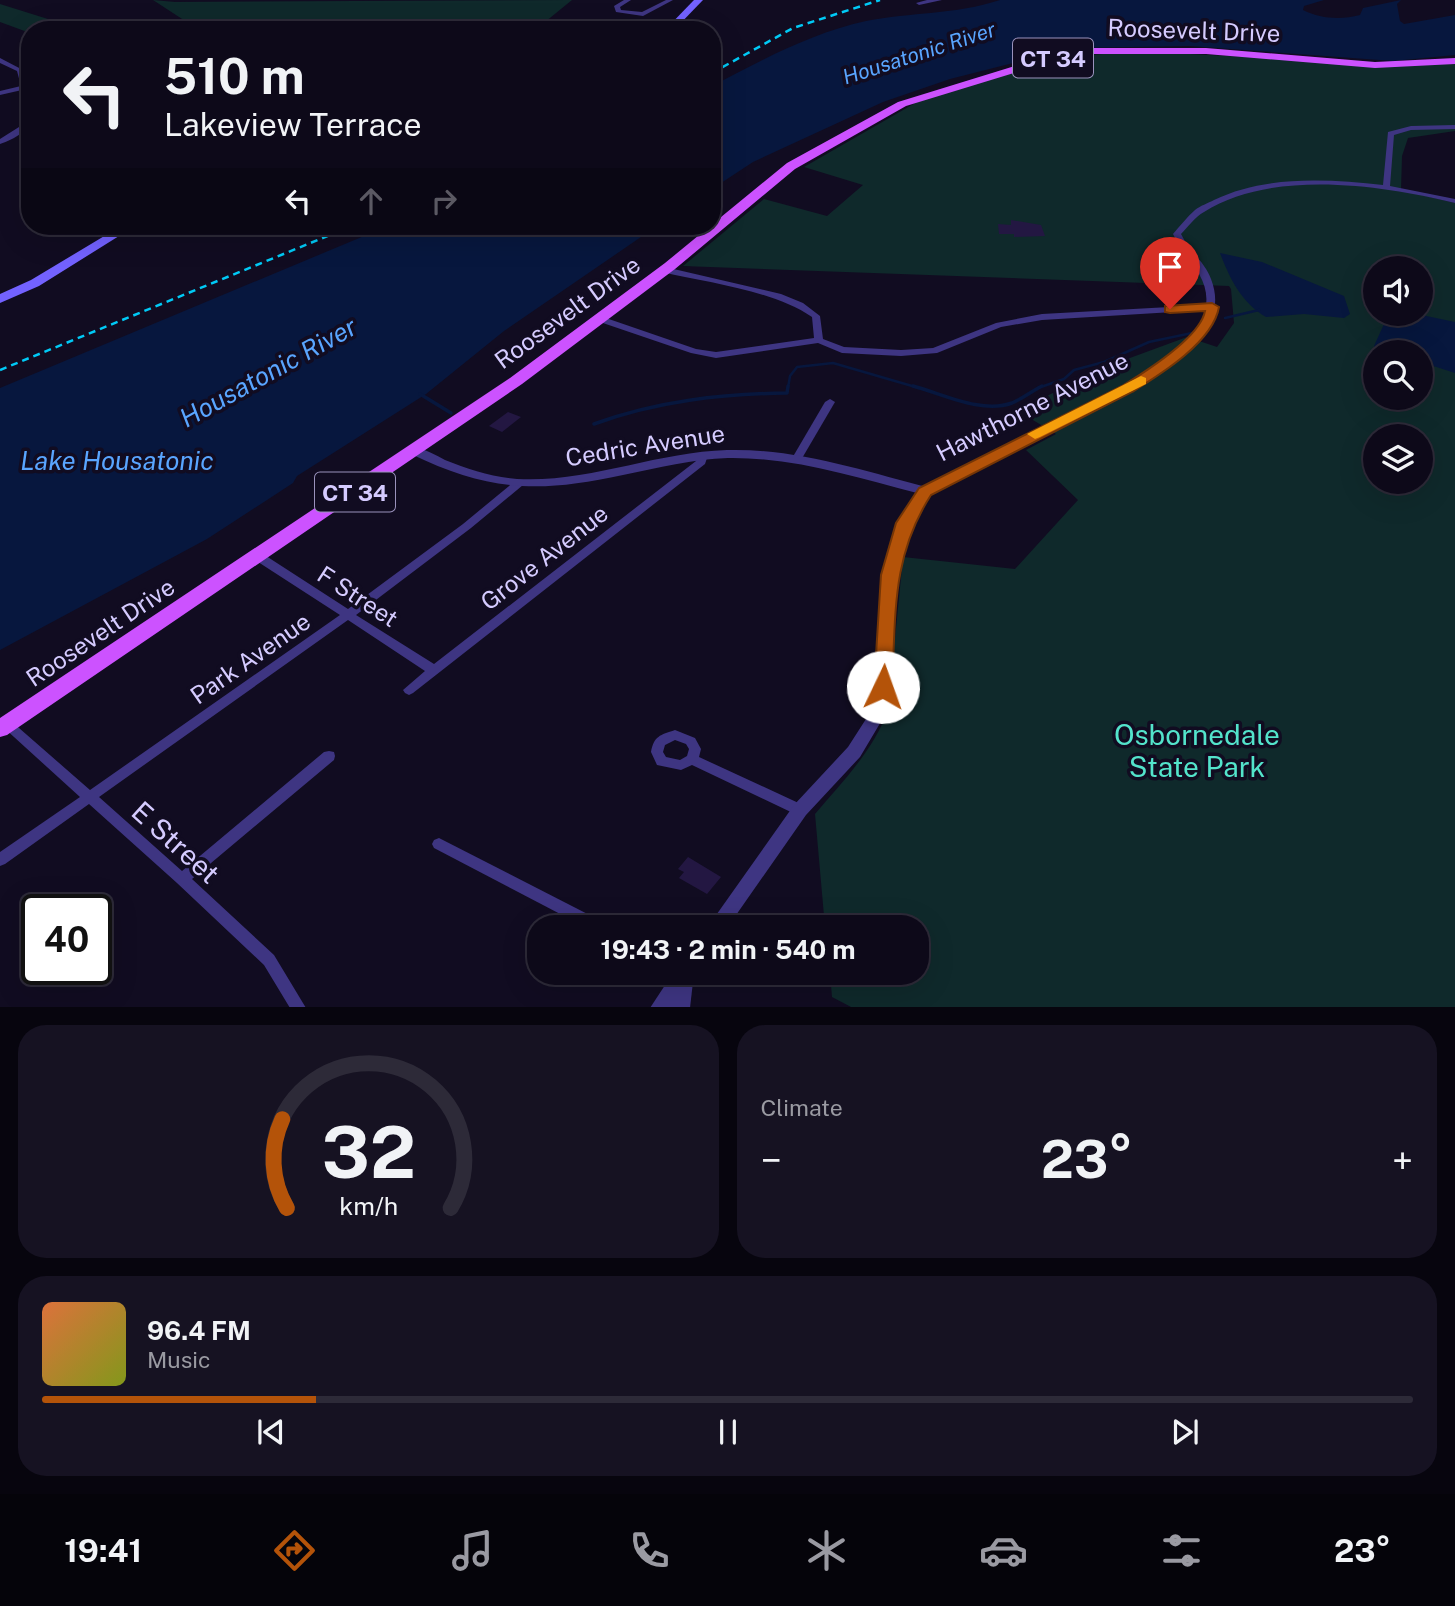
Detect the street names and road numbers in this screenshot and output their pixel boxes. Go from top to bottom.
street label: Roosevelt Drive [1107,13,1281,47]
road number: CT 34 [1013,39,1093,78]
street label: Roosevelt Drive [489,250,645,374]
street label: Hawthorne Avenue [931,345,1133,467]
street label: Cedric Avenue [563,419,727,471]
road number: CT 34 [315,472,395,512]
street label: Grove Avenue [475,499,613,615]
street label: F Street [313,560,403,632]
street label: Roosevelt Drive [21,572,179,692]
street label: Park Avenue [185,607,315,709]
street label: E Street [126,794,226,890]

